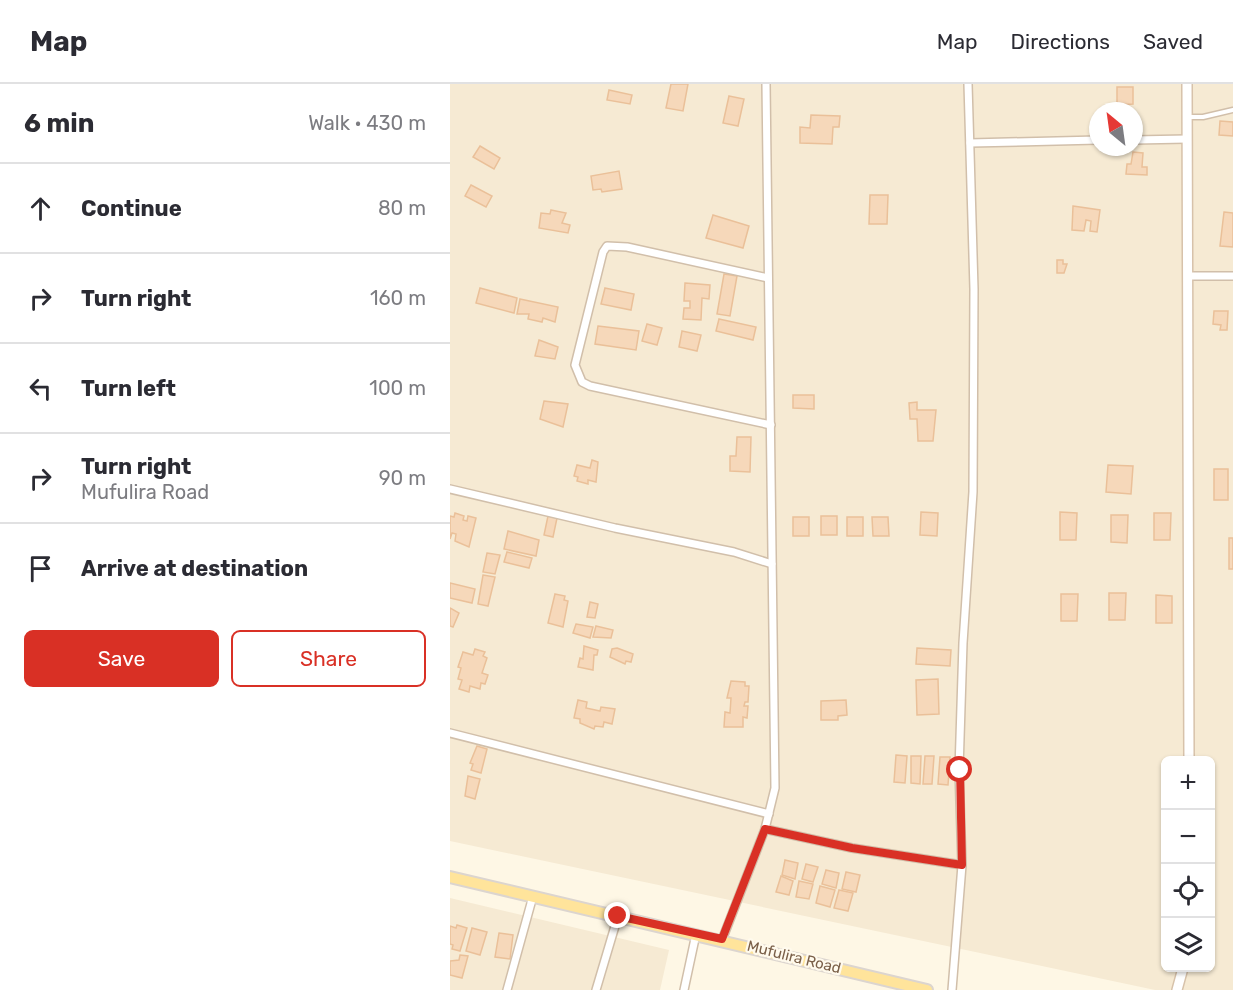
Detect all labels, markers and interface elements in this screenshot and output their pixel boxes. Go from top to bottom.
text: Map [30,25,87,58]
text: Map [937,29,978,54]
text: Directions [1011,29,1110,54]
text: Saved [1143,29,1203,54]
north arrow [1089,102,1143,156]
text: 6 min [24,108,94,139]
text: Walk · 430 m [308,111,426,135]
icon: ahead [24,192,57,225]
text: Continue [81,195,182,222]
text: 80 m [378,196,426,220]
icon: right [24,282,57,315]
text: Turn right [81,285,191,312]
text: 160 m [370,286,426,310]
icon: left [24,372,57,405]
text: Turn left [81,375,176,402]
text: 100 m [369,376,426,400]
text: Turn right [81,453,191,480]
icon: right [24,462,57,495]
text: 90 m [379,466,426,490]
text: Mufulira Road [81,480,209,504]
icon: arrive [24,552,57,585]
text: Arrive at destination [81,555,308,582]
button: Save [24,630,219,687]
button: Share [231,630,426,687]
route start [946,756,972,782]
map controls [1161,756,1215,972]
button: + [1161,756,1215,810]
button: − [1161,810,1215,864]
button: locate [1161,864,1215,918]
route end [604,902,630,928]
button: layers [1161,918,1215,972]
street label: Mufulira Road [745,937,843,977]

